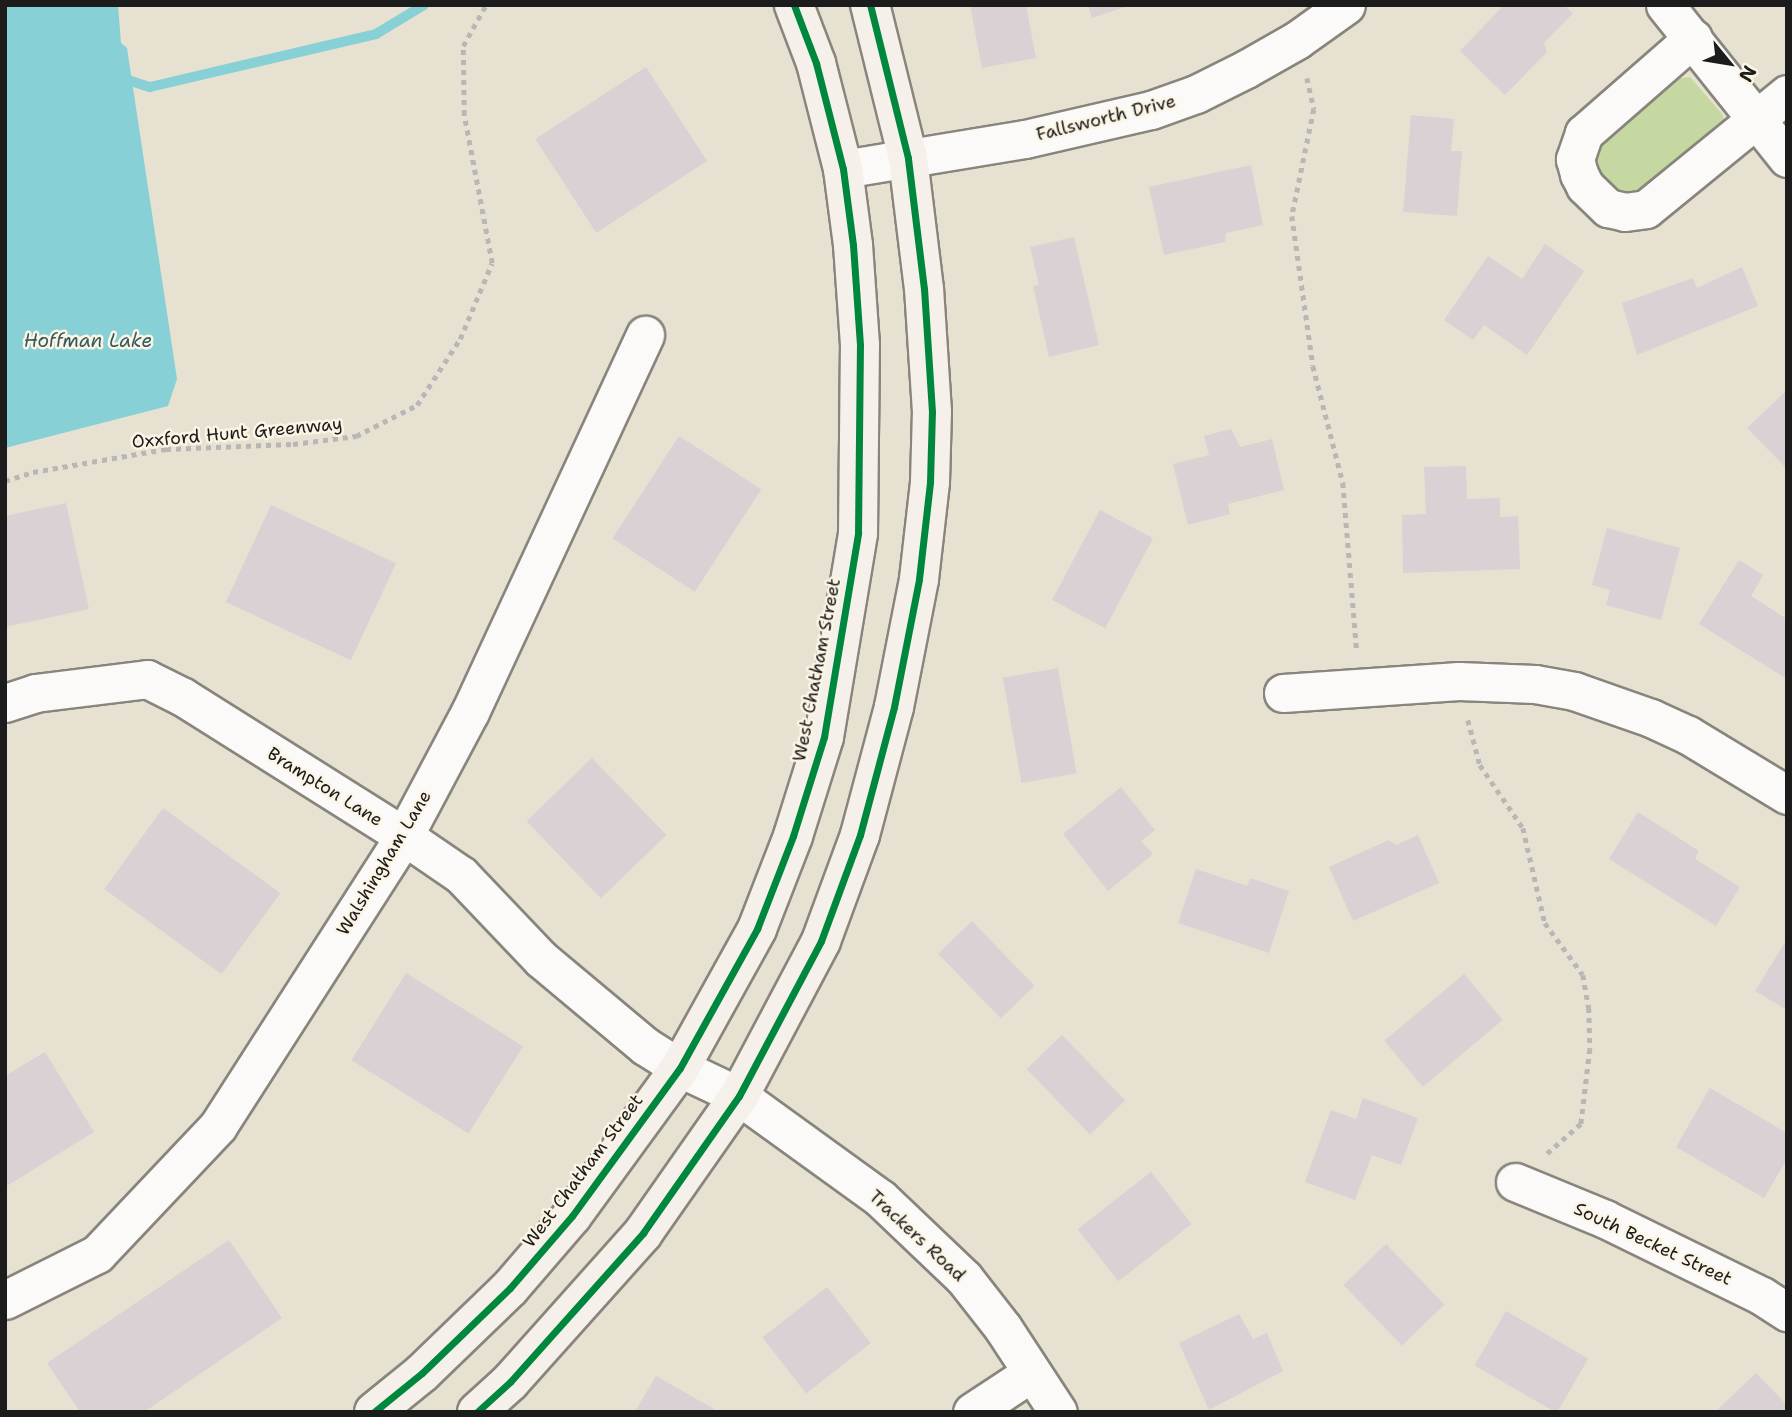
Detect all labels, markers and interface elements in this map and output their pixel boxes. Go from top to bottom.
north arrow [1694,28,1764,98]
text: N [1733,61,1762,87]
street label: Fallsworth Drive [1034,90,1178,146]
water label: Hoffman Lake [24,330,152,352]
street label: Oxxford Hunt Greenway [131,413,343,453]
street label: West Chatham Street [789,577,845,763]
street label: Brampton Lane [263,743,387,831]
street label: Walshingham Lane [332,787,436,939]
street label: West Chatham Street [518,1090,648,1252]
street label: Trackers Road [864,1186,970,1286]
street label: South Becket Street [1571,1198,1735,1290]

